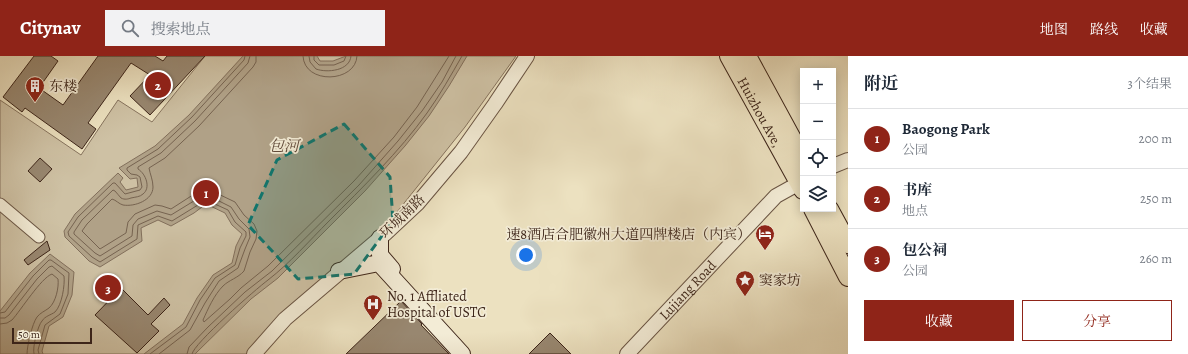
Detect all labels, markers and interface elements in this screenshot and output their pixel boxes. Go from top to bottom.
search box [105,10,385,46]
text: Citynav [20,15,81,41]
icon: search [119,17,141,39]
text: 搜索地点 [151,19,211,39]
text: 地图 [1040,20,1068,39]
text: 路线 [1090,20,1118,39]
text: 收藏 [1140,20,1168,39]
map controls [800,68,836,212]
button: + [800,68,836,104]
pin: 2 [145,70,171,100]
text: 附近 [864,72,898,95]
street label: Huizhou Ave, [733,74,786,151]
building icon: 东楼 [24,75,46,103]
text: 3个结果 [1128,75,1172,92]
place label: 东楼 [49,77,77,96]
button: − [800,104,836,140]
text: Baogong Park [902,119,990,139]
text: 1 [875,130,879,147]
text: 200 m [1139,130,1172,147]
water label: 包河 [269,136,302,156]
button: locate [800,140,836,176]
text: 公园 [902,141,928,158]
button: layers [800,176,836,212]
pin: 1 [193,178,219,208]
text: 书库 [902,180,932,200]
street label: 环城南路 [376,190,429,243]
text: 2 [874,190,880,207]
text: 250 m [1140,190,1172,207]
text: 地点 [902,202,928,219]
hotel icon: 速8酒店合肥徽州大道四牌楼店（内宾） [754,223,776,251]
place label: 速8酒店合肥徽州大道四牌楼店（内宾） [506,225,751,244]
text: 包公祠 [902,240,947,260]
your location [516,245,536,265]
text: 3 [874,250,880,267]
text: 260 m [1139,250,1172,267]
street label: Lujiang Road [655,256,721,324]
text: 公园 [902,262,928,279]
place icon: 窦家坊 [734,269,756,297]
place label: 窦家坊 [759,271,801,290]
pin: 3 [95,273,121,303]
place label: No. 1 Affliated Hospital of USTC [387,287,486,322]
hospital icon: No. 1 Affliated Hospital of USTC [362,293,384,321]
button: 收藏 [864,300,1014,341]
button: 分享 [1022,300,1172,341]
scale bar [12,326,92,345]
text: 50 m [18,327,40,342]

